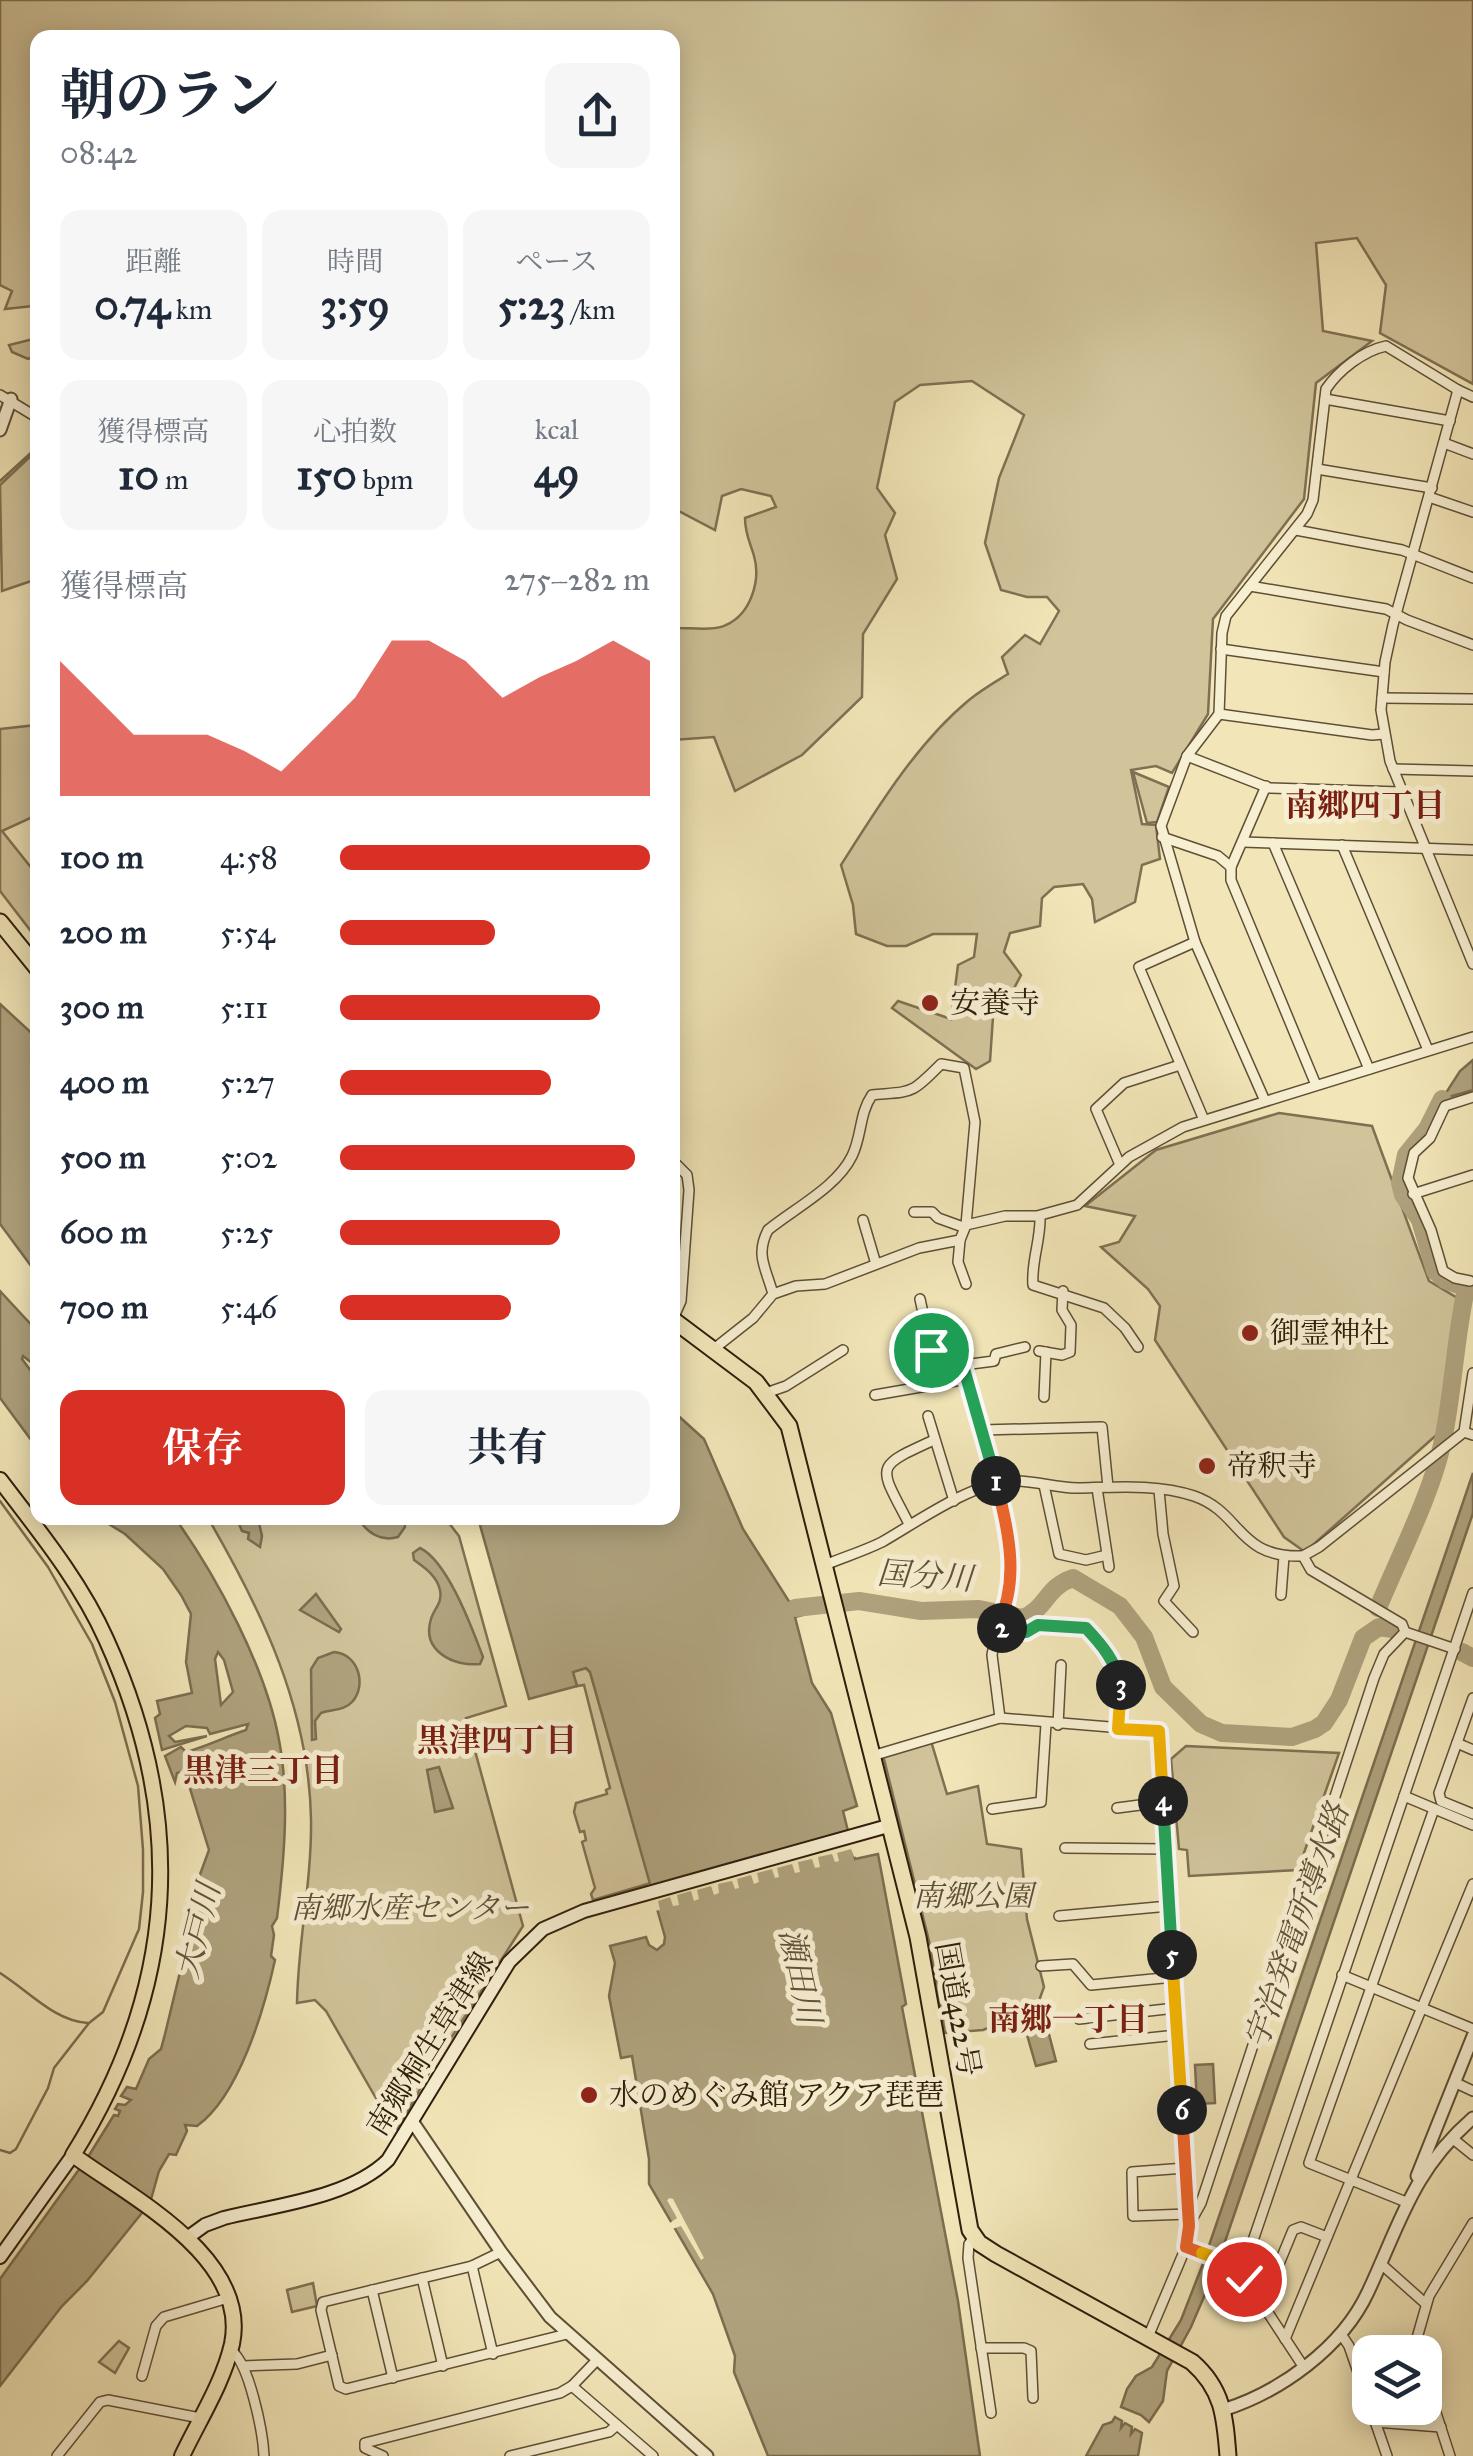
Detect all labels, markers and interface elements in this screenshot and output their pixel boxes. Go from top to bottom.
text: 朝のラン [60,62,280,129]
button: share [545,63,650,168]
text: 08:42 [60,133,137,172]
text: 距離 [125,244,181,279]
text: 時間 [327,244,383,279]
text: ペース [515,244,598,279]
text: 0.74 [94,279,170,331]
text: 3:59 [320,279,390,331]
text: 5:23 [498,279,565,331]
text: km [170,292,212,327]
text: /km [565,292,616,327]
text: kcal [535,412,579,447]
text: 獲得標高 [97,414,209,449]
text: 心拍数 [313,414,397,449]
text: 49 [534,447,580,499]
text: 10 [118,449,159,501]
text: 150 [296,449,357,501]
text: m [159,462,189,497]
text: bpm [357,462,414,497]
text: 275–282 m [504,560,650,599]
text: 獲得標高 [60,567,188,606]
district label: 南郷四丁目 [1285,786,1445,825]
text: 100 m [60,838,144,877]
text: 4:58 [220,838,278,877]
text: 200 m [60,913,147,952]
text: 5:54 [220,913,275,952]
place label: 安養寺 [950,985,1040,1021]
text: 300 m [60,988,144,1027]
text: 5:11 [220,988,268,1027]
marker: 安養寺 [919,992,941,1014]
text: 400 m [60,1063,149,1102]
text: 5:27 [220,1063,275,1102]
text: 500 m [60,1138,146,1177]
text: 5:02 [220,1138,277,1177]
text: 600 m [60,1213,147,1252]
text: 5:25 [220,1213,273,1252]
text: 700 m [60,1288,148,1327]
text: 5:46 [220,1288,277,1327]
pin [889,1308,974,1393]
place label: 御霊神社 [1270,1315,1390,1351]
marker: 御霊神社 [1239,1322,1261,1344]
icon: arrive [904,1323,959,1378]
button: 保存 [60,1390,345,1505]
button: 共有 [365,1390,650,1505]
place label: 帝釈寺 [1227,1448,1317,1484]
marker: 帝釈寺 [1196,1455,1218,1477]
pin: 1 [971,1456,1021,1506]
text: 1 [990,1463,1002,1498]
water label: 国分川 [876,1553,977,1599]
pin: 2 [977,1603,1027,1653]
text: 2 [995,1610,1009,1645]
pin: 3 [1096,1660,1146,1710]
text: 3 [1115,1667,1127,1702]
district label: 黒津四丁目 [417,1721,577,1760]
district label: 黒津三丁目 [183,1751,343,1790]
pin: 4 [1138,1776,1188,1826]
text: 4 [1155,1783,1171,1818]
water label: 宇治発電所導水路 [1237,1797,1358,2053]
water label: 大戸川 [167,1877,229,1982]
park label: 南郷公園 [913,1878,1038,1914]
park label: 南郷水産センター [291,1890,529,1926]
water label: 瀬田川 [771,1925,830,2030]
pin: 5 [1147,1930,1197,1980]
text: 5 [1165,1937,1179,1972]
street label: 国道422号 [928,1939,988,2079]
street label: 南郷桐生草津線 [359,1945,501,2143]
district label: 南郷一丁目 [988,2000,1148,2039]
place label: 水のめぐみ館 アクア琵琶 [609,2077,945,2113]
marker: 水のめぐみ館 アクア琵琶 [578,2084,600,2106]
pin: 6 [1157,2085,1207,2135]
text: 6 [1175,2092,1189,2127]
pin [1202,2237,1287,2322]
icon: check [1217,2252,1272,2307]
map controls [1352,2335,1442,2425]
button: layers [1352,2335,1442,2425]

